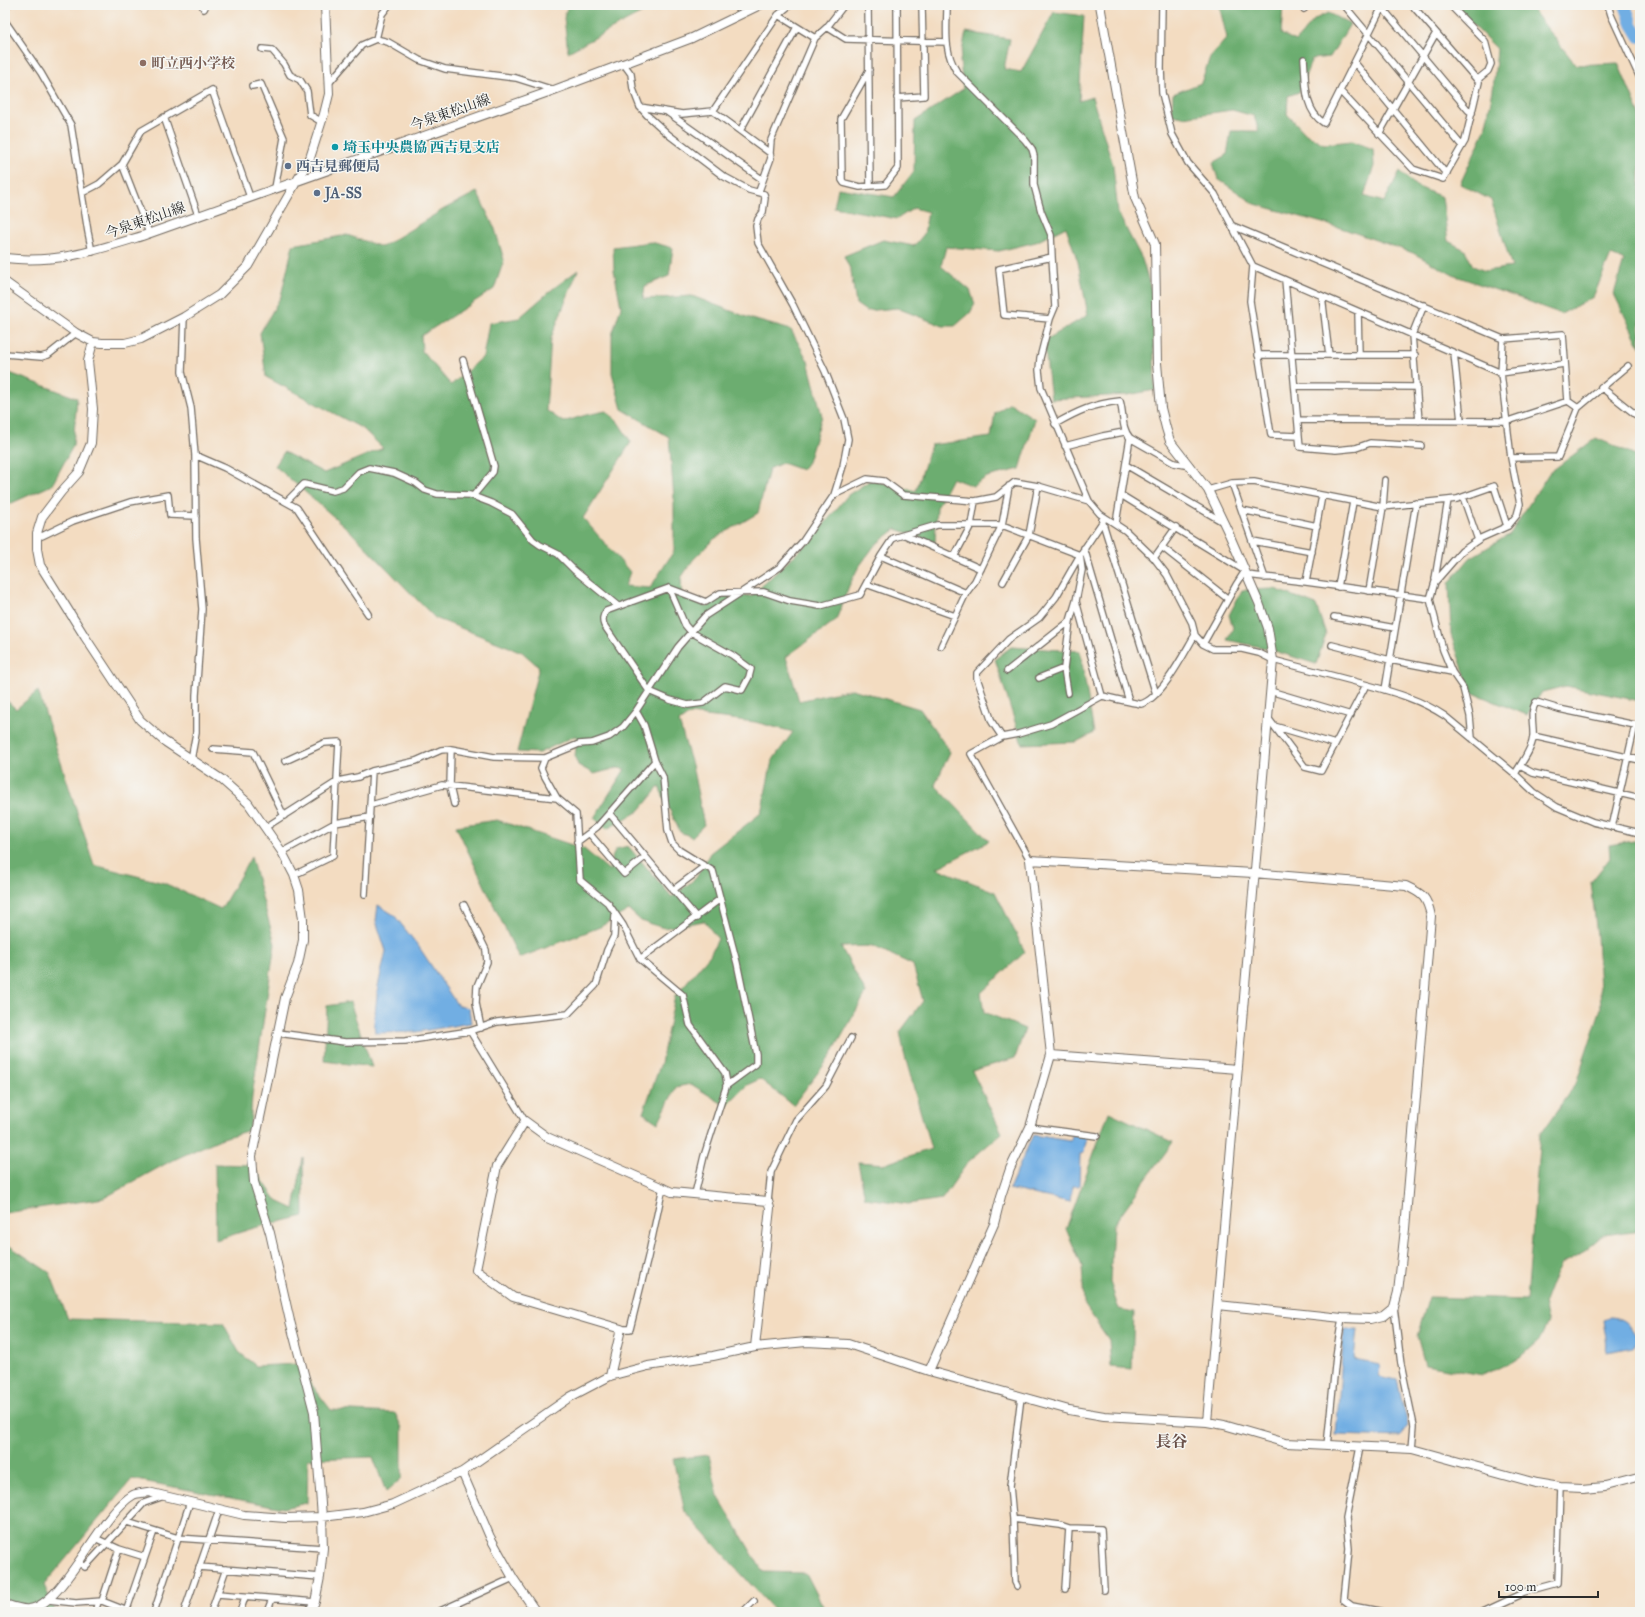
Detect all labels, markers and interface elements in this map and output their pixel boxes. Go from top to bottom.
place label: 町立西小学校 [151,55,235,72]
marker: 町立西小学校 [138,58,148,68]
street label: 今泉東松山線 [408,91,493,134]
place label: 埼玉中央農協 西吉見支店 [343,139,500,156]
marker: 埼玉中央農協 西吉見支店 [330,142,340,152]
place label: 西吉見郵便局 [296,158,380,175]
marker: 西吉見郵便局 [283,161,293,171]
place label: JA-SS [323,185,362,203]
marker: JA-SS [312,188,322,198]
street label: 今泉東松山線 [103,199,188,242]
district label: 長谷 [1155,1432,1187,1451]
scale bar [1499,1573,1598,1599]
text: 100 m [1505,1580,1536,1594]

